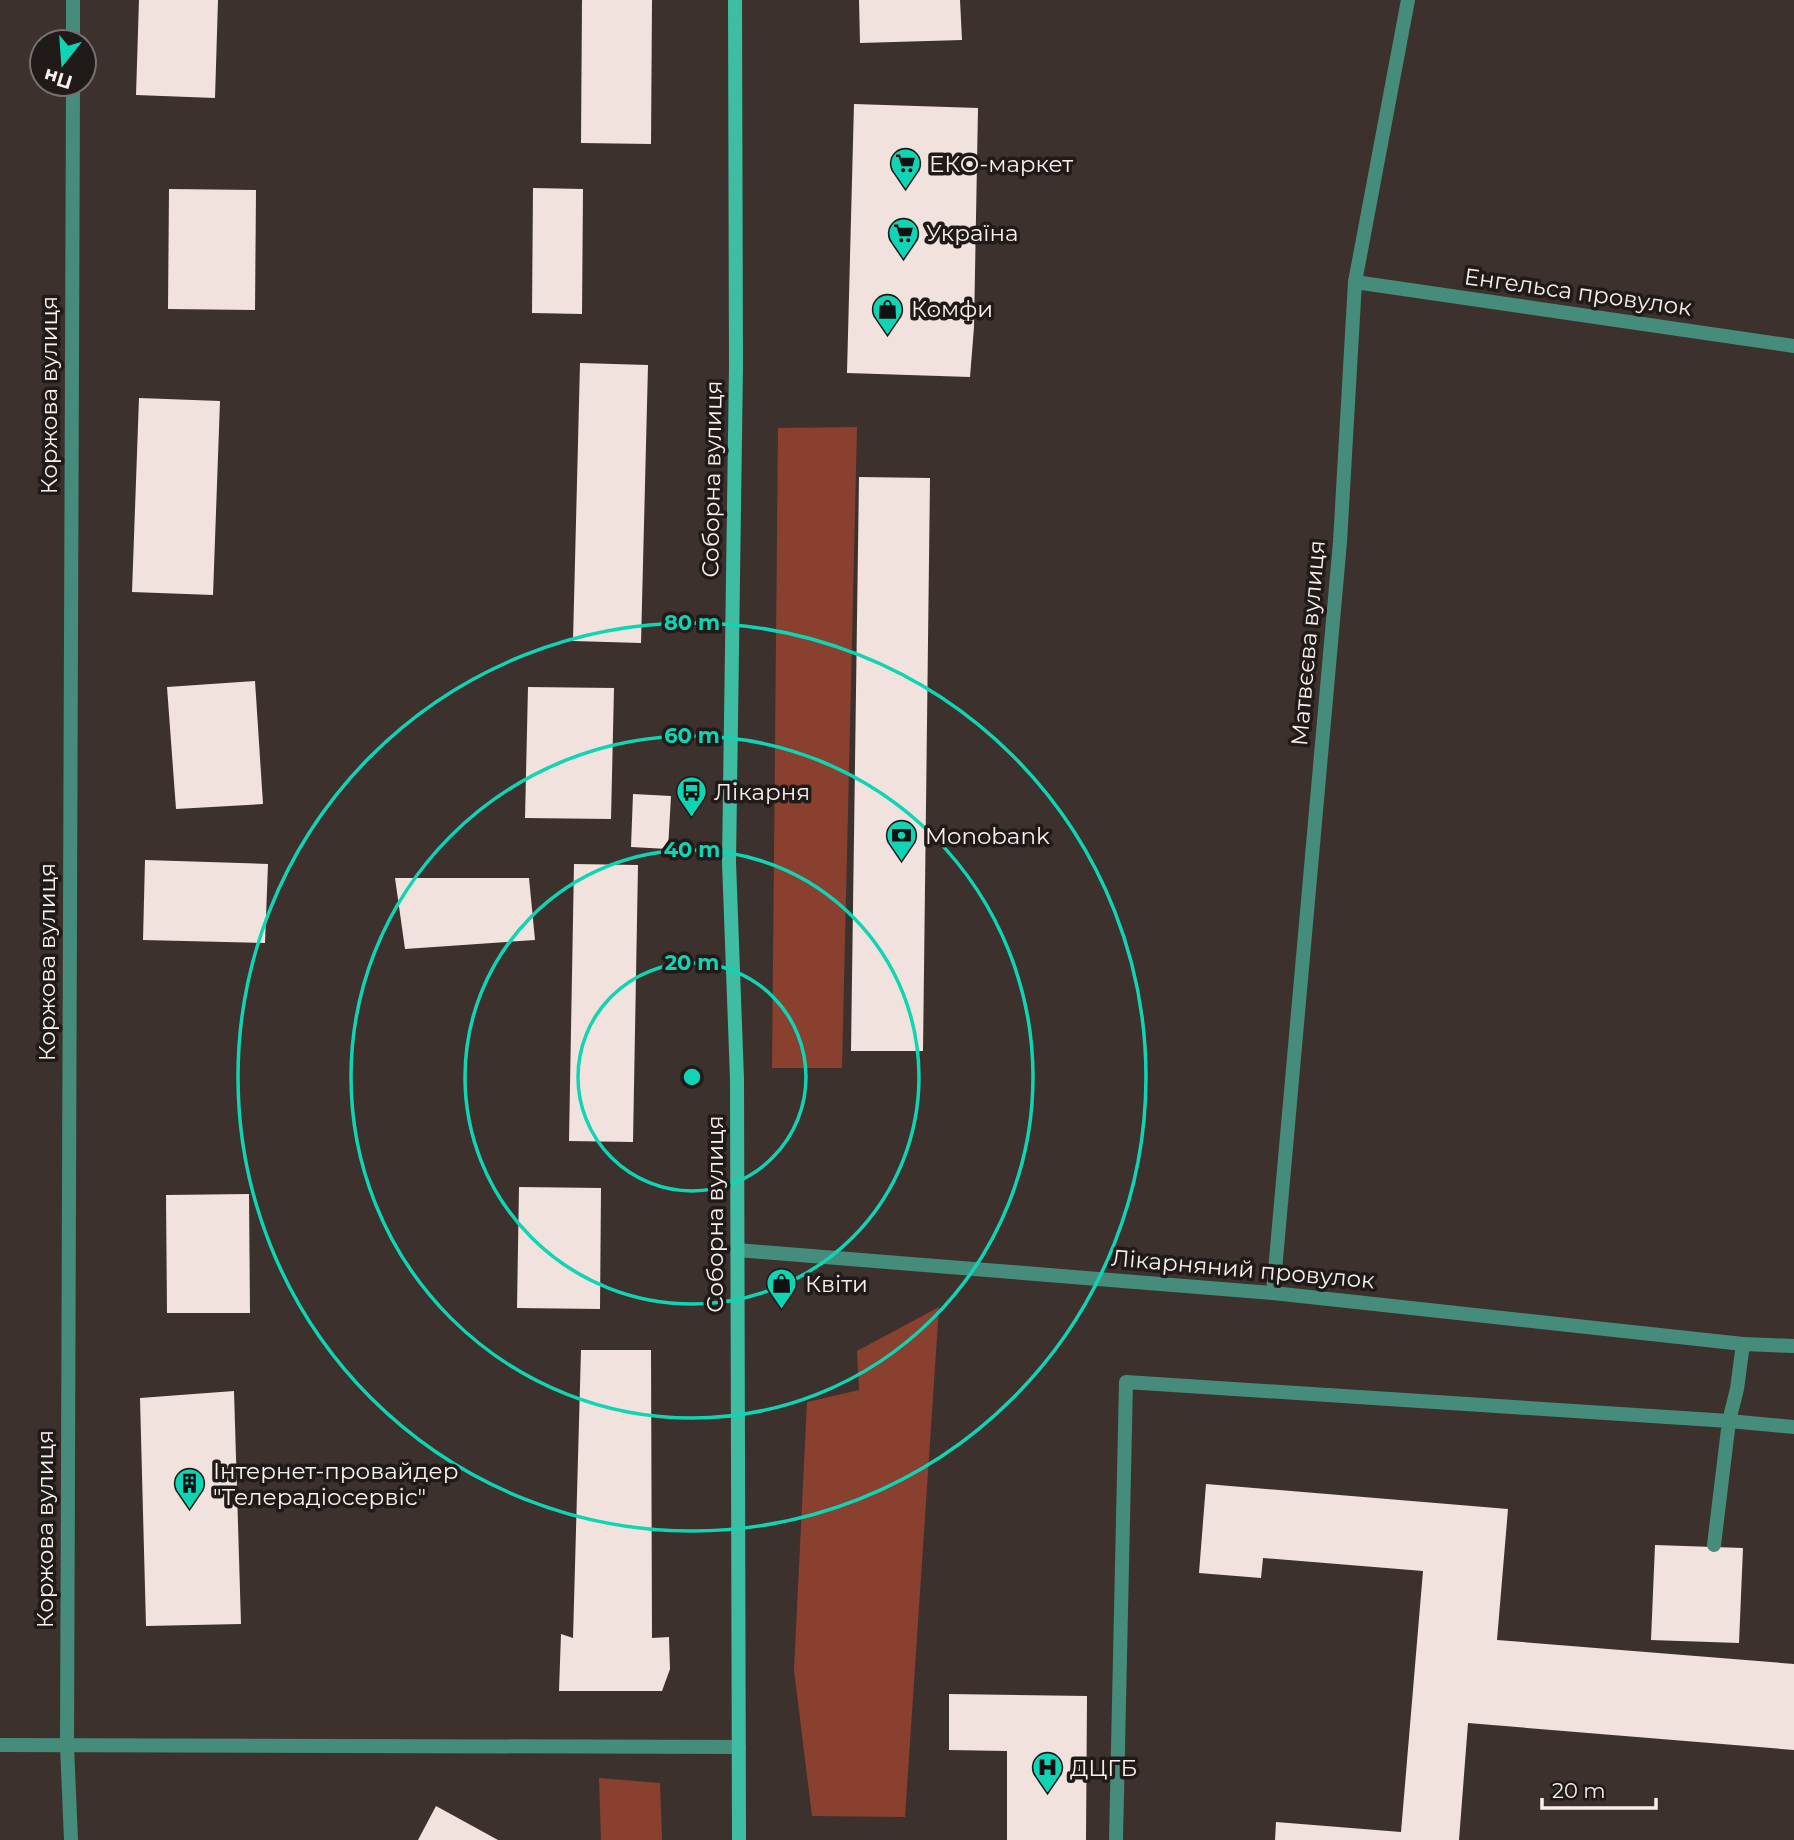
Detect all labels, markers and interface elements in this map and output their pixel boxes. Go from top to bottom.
north arrow [28,28,98,98]
text: Пн [41,64,75,94]
supermarket icon: ЕКО-маркет [889,147,923,191]
place label: ЕКО-маркет [929,150,1073,178]
supermarket icon: Україна [886,216,920,260]
place label: Україна [926,219,1018,247]
street label: Енгельса провулок [1462,262,1694,322]
shop icon: Комфи [871,292,905,336]
place label: Комфи [911,295,993,323]
street label: Коржова вулиця [35,296,63,494]
street label: Соборна вулиця [696,380,728,578]
street label: Матвєєва вулиця [1285,539,1331,747]
text: 80 m [664,610,720,635]
text: 60 m [664,723,720,748]
bus stop icon: Лікарня [674,775,708,819]
place label: Лікарня [714,778,810,806]
bank icon: Monobank [885,819,919,863]
place label: Monobank [925,822,1050,850]
text: 40 m [664,837,720,862]
street label: Коржова вулиця [33,863,61,1061]
text: 20 m [665,950,719,975]
centre of rings [680,1065,704,1089]
street label: Соборна вулиця [701,1115,729,1313]
street label: Лікарняний провулок [1110,1244,1376,1295]
shop icon: Квіти [765,1267,799,1311]
place label: Квіти [805,1270,868,1298]
street label: Коржова вулиця [31,1430,59,1628]
place label: Інтернет-провайдер "Телерадіосервіс" [213,1457,458,1511]
building icon: Інтернет-провайдер "Телерадіосервіс" [173,1467,207,1511]
hospital icon: ДЦГБ [1030,1751,1064,1795]
place label: ДЦГБ [1070,1754,1137,1782]
scale bar [1542,1766,1656,1810]
text: 20 m [1552,1778,1606,1803]

